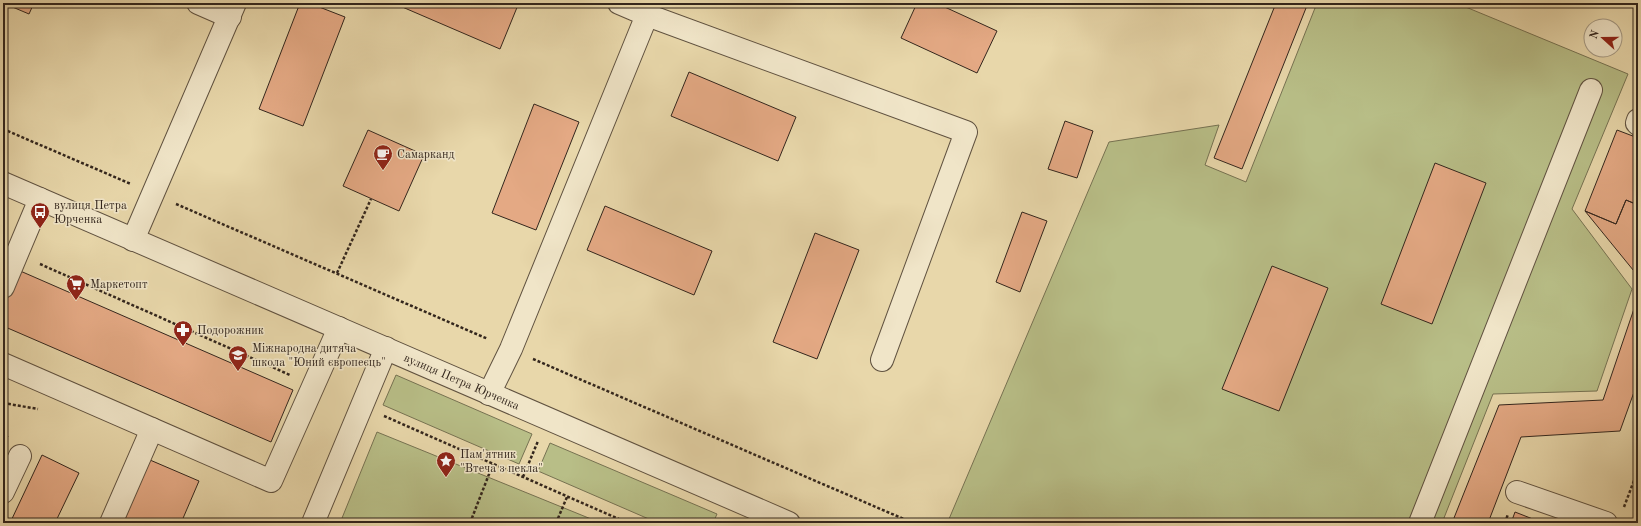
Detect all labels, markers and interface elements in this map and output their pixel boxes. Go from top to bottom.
north arrow [1583,18,1623,58]
text: N [1588,29,1602,41]
cafe icon: Самарканд [372,143,394,171]
place label: Самарканд [397,149,455,161]
place label: вулиця Петра Юрченка [54,200,127,226]
bus stop icon: вулиця Петра Юрченка [29,201,51,229]
supermarket icon: Маркетопт [65,273,87,301]
place label: Маркетопт [90,279,148,291]
pharmacy icon: Подорожник [172,319,194,347]
place label: Подорожник [197,325,264,337]
place label: Міжнародна дитяча школа "Юний європеєць" [252,342,386,369]
school or university icon: Міжнародна дитяча школа "Юний європеєць" [227,344,249,372]
street label: вулиця Петра Юрченка [402,352,521,413]
place label: Пам'ятник "Втеча з пекла" [460,449,543,475]
place icon: Пам'ятник "Втеча з пекла" [435,450,457,478]

